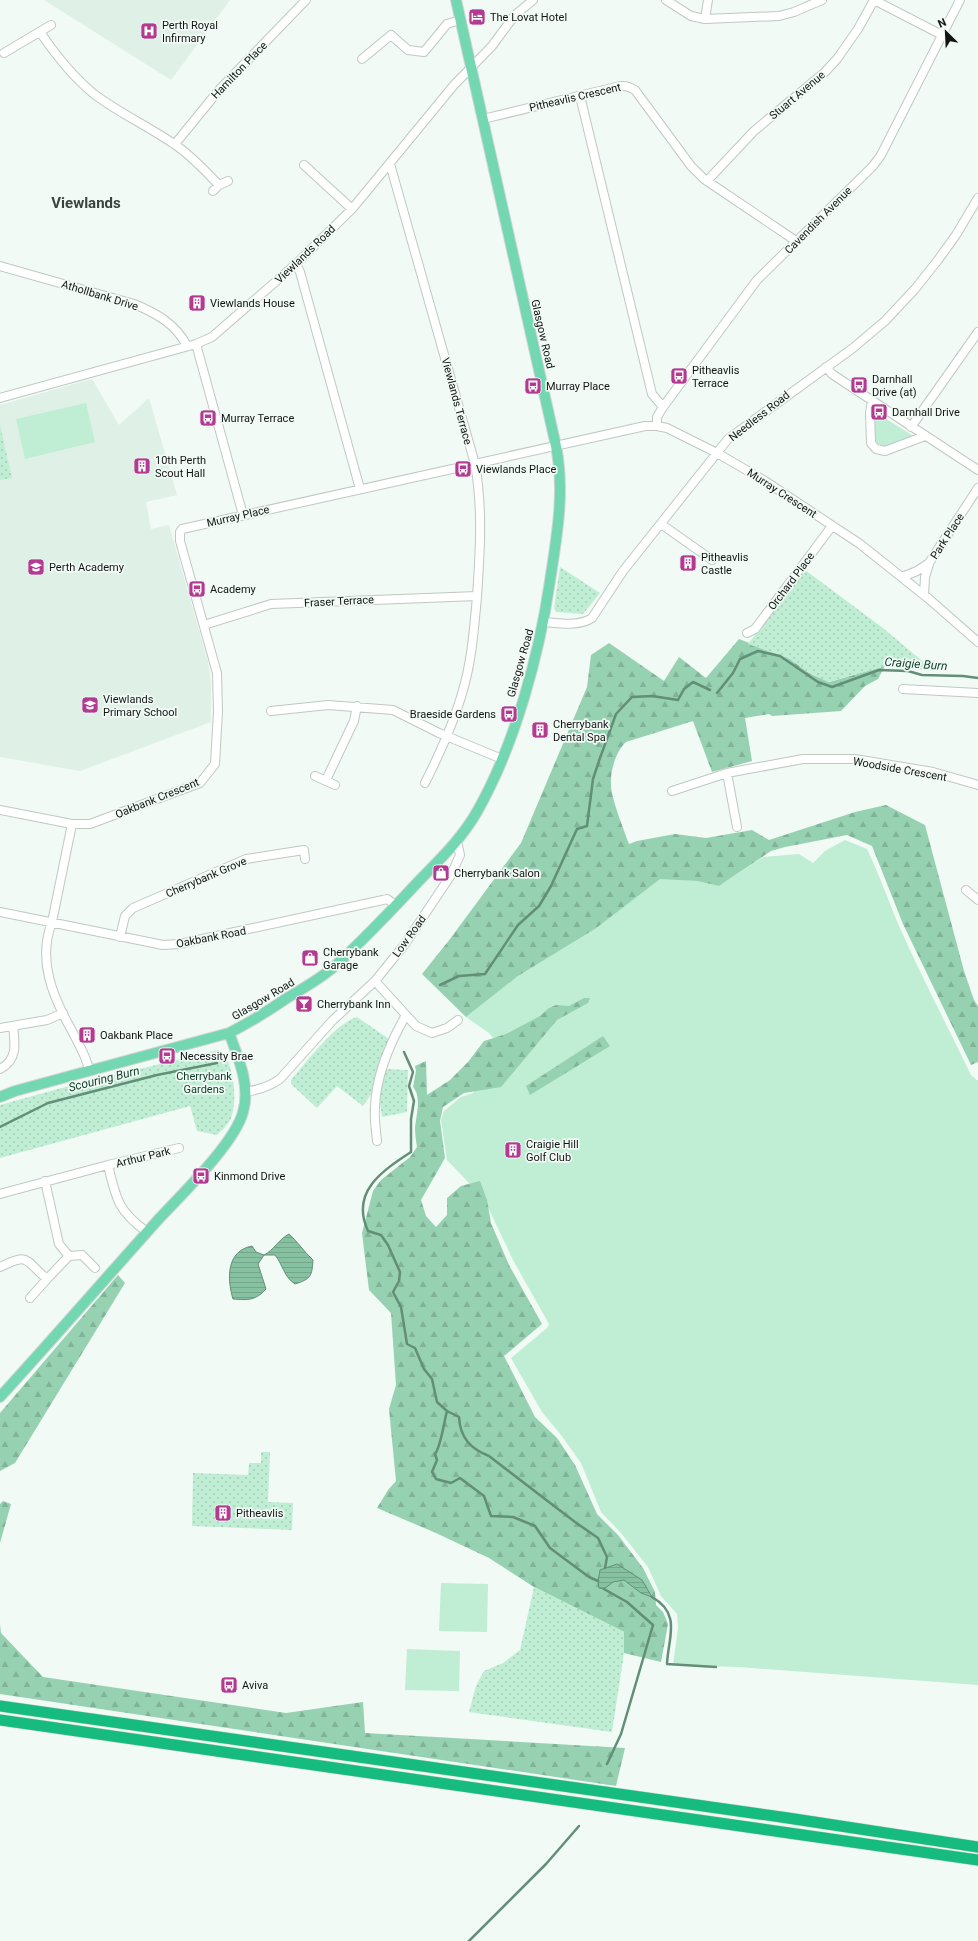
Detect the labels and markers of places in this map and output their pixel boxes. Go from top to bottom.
hotel icon: The Lovat Hotel [467,7,487,27]
place label: The Lovat Hotel [490,11,567,24]
place label: Perth Royal Infirmary [162,19,218,45]
hospital icon: Perth Royal Infirmary [139,21,159,41]
building icon: Viewlands House [187,293,207,313]
place label: Viewlands House [210,297,295,310]
place label: Pitheavlis Terrace [692,364,740,390]
bus stop icon: Pitheavlis Terrace [669,366,689,386]
place label: Darnhall Drive (at) [872,373,917,399]
bus stop icon: Darnhall Drive (at) [849,375,869,395]
bus stop icon: Murray Place [523,376,543,396]
place label: Murray Place [546,380,610,393]
bus stop icon: Darnhall Drive [869,402,889,422]
place label: Darnhall Drive [892,406,960,419]
bus stop icon: Murray Terrace [198,408,218,428]
place label: Murray Terrace [221,412,294,425]
place label: 10th Perth Scout Hall [155,454,206,480]
building icon: 10th Perth Scout Hall [132,456,152,476]
bus stop icon: Viewlands Place [453,459,473,479]
place label: Viewlands Place [476,463,556,476]
place label: Pitheavlis Castle [701,551,749,577]
building icon: Pitheavlis Castle [678,553,698,573]
school or university icon: Perth Academy [26,557,46,577]
place label: Perth Academy [49,561,125,574]
bus stop icon: Academy [187,579,207,599]
place label: Academy [210,583,257,596]
place label: Viewlands Primary School [103,693,177,719]
school or university icon: Viewlands Primary School [80,695,100,715]
bus stop icon: Braeside Gardens [499,704,519,724]
place label: Braeside Gardens [410,708,496,721]
place label: Cherrybank Dental Spa [553,718,609,744]
building icon: Cherrybank Dental Spa [530,720,550,740]
shop icon: Cherrybank Salon [431,863,451,883]
place label: Cherrybank Salon [454,867,540,880]
place label: Cherrybank Garage [323,946,379,972]
shop icon: Cherrybank Garage [300,948,320,968]
bar icon: Cherrybank Inn [294,994,314,1014]
place label: Cherrybank Inn [317,998,391,1011]
building icon: Oakbank Place [77,1025,97,1045]
place label: Oakbank Place [100,1029,173,1042]
bus stop icon: Necessity Brae [157,1046,177,1066]
place label: Necessity Brae [180,1050,253,1063]
place label: Craigie Hill Golf Club [526,1138,579,1164]
building icon: Craigie Hill Golf Club [503,1140,523,1160]
bus stop icon: Kinmond Drive [191,1166,211,1186]
place label: Kinmond Drive [214,1170,285,1183]
building icon: Pitheavlis [213,1503,233,1523]
place label: Pitheavlis [236,1507,284,1520]
bus stop icon: Aviva [219,1675,239,1695]
place label: Aviva [242,1679,268,1692]

